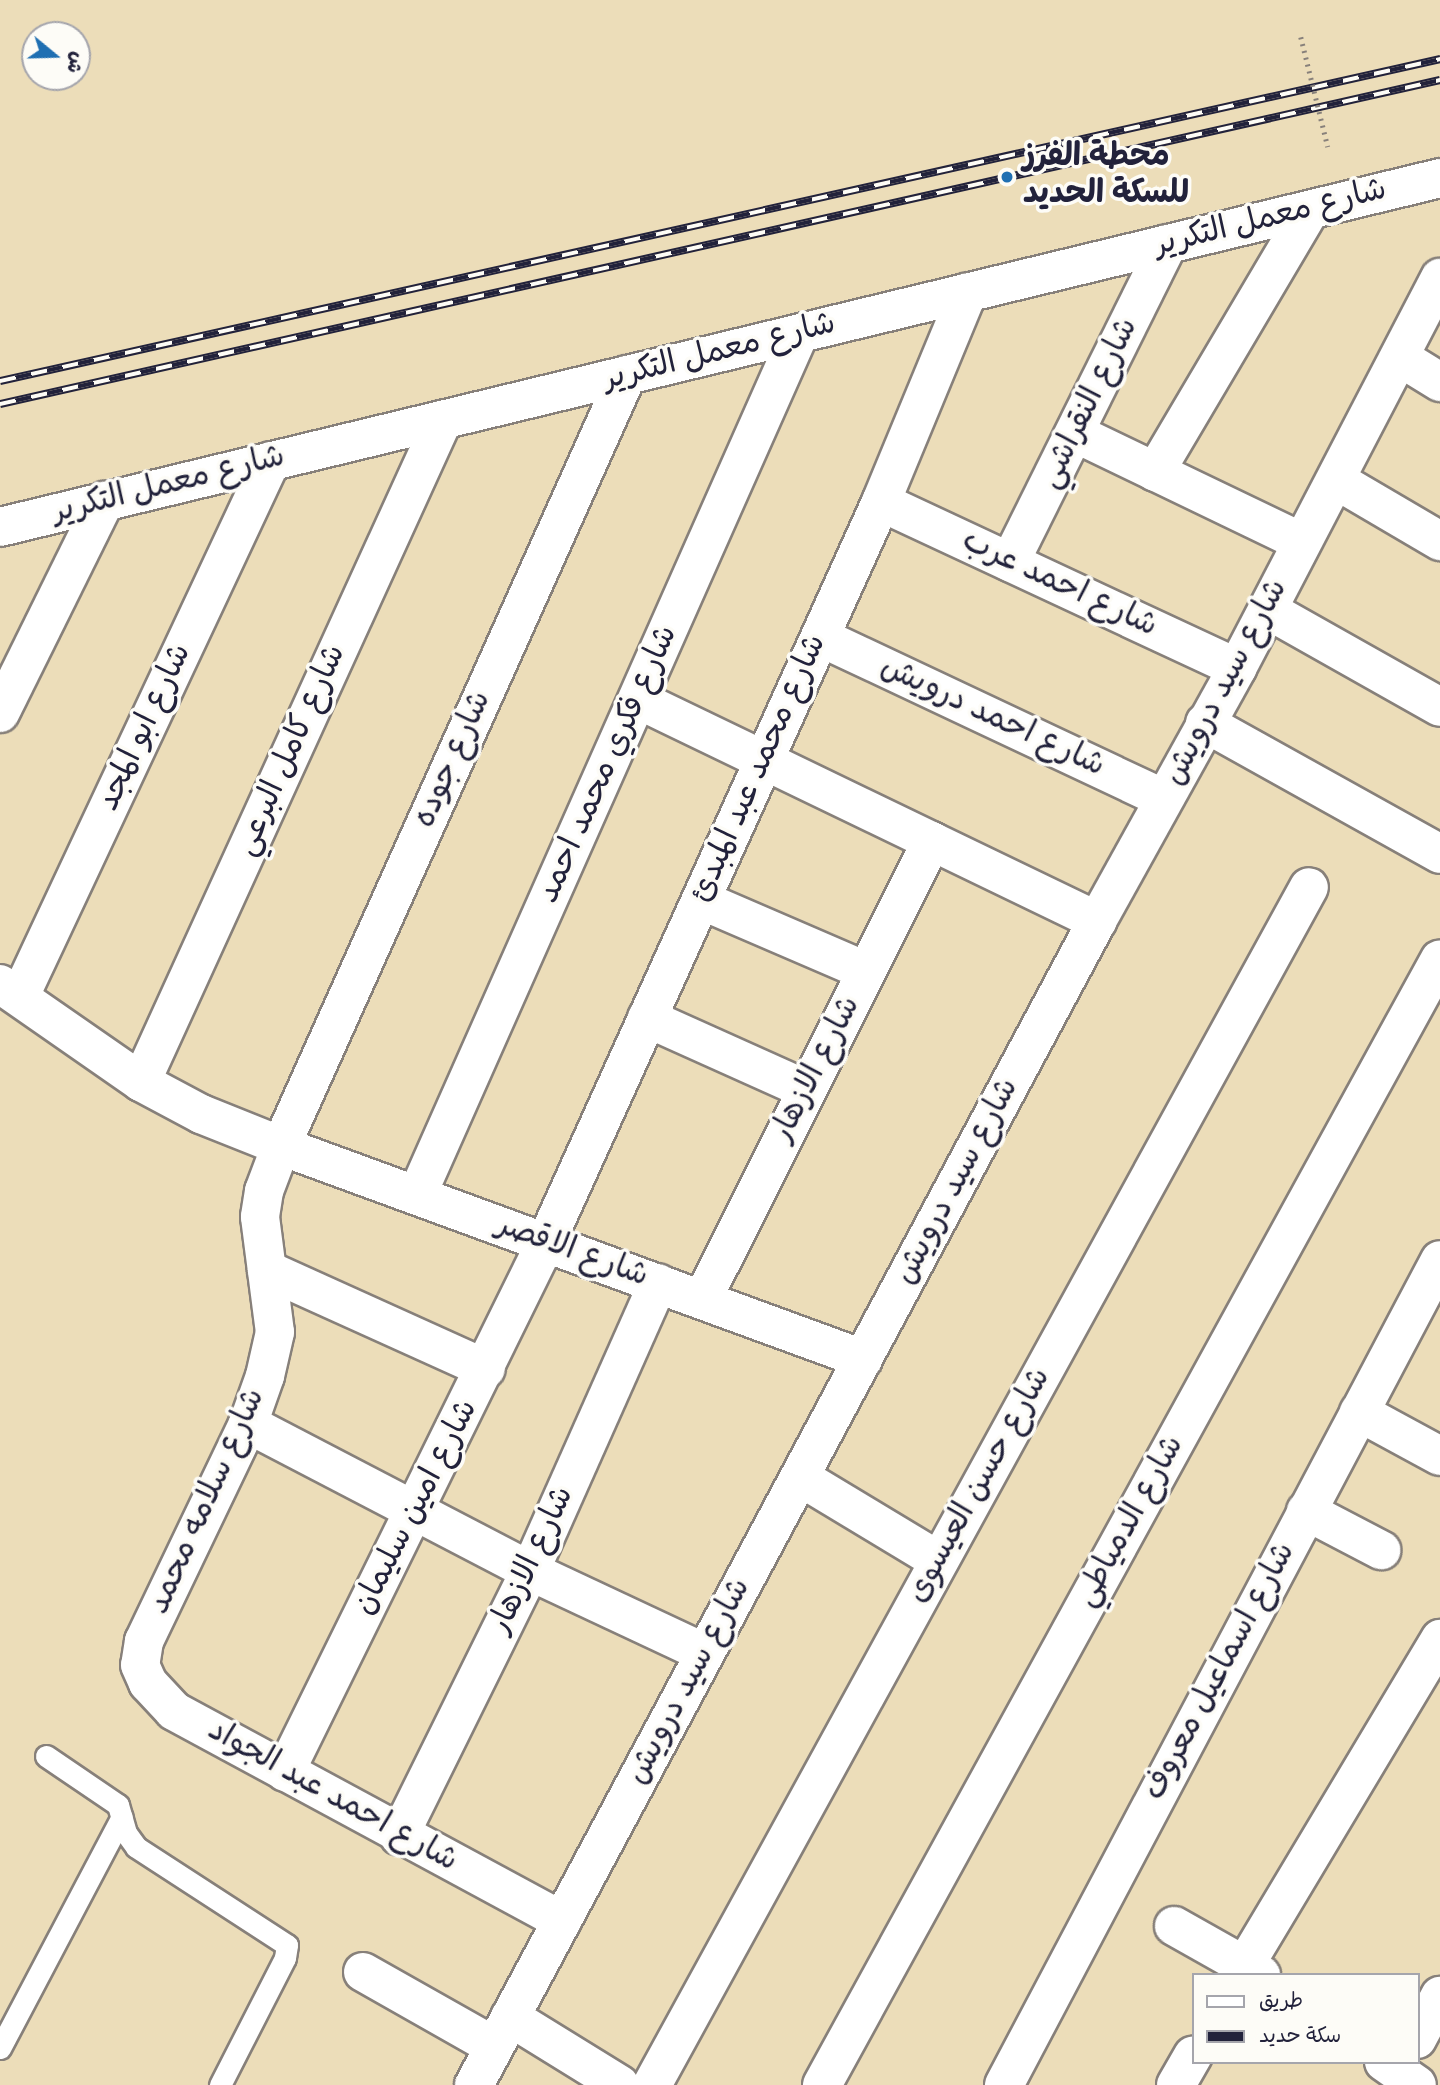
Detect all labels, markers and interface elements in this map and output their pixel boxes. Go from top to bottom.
north arrow [21,21,91,91]
text: ش [58,48,91,77]
place label: محطة الفرز للسكة الحديد [1023,140,1189,215]
marker: محطة الفرز للسكة الحديد [997,167,1017,187]
street label: شارع معمل التكرير [1151,172,1391,266]
street label: شارع معمل التكرير [600,306,840,400]
street label: شارع النقراشي [1032,312,1148,496]
street label: شارع معمل التكرير [49,439,289,533]
street label: شارع احمد عرب [955,523,1163,647]
street label: شارع سيد درويش [1157,573,1297,793]
street label: شارع فكري محمد احمد [530,620,688,910]
street label: شارع محمد عبد المبدئ [684,629,836,909]
street label: شارع ابو المجد [91,638,201,818]
street label: شارع كامل البرعي [228,639,356,863]
street label: شارع احمد درويش [874,649,1110,787]
street label: شارع جوده [407,686,501,834]
street label: شارع الازهار [764,990,870,1150]
street label: شارع سيد درويش [888,1072,1028,1292]
street label: شارع الاقصر [491,1207,653,1297]
street label: شارع حسن العيسوى [899,1362,1061,1610]
street label: شارع سلامه محمد [141,1383,275,1621]
street label: شارع امين سليمان [346,1394,488,1622]
street label: شارع الدمياطي [1068,1430,1194,1614]
street label: شارع الازهار [482,1481,584,1641]
street label: شارع اسماعيل معروف [1137,1537,1305,1807]
street label: شارع سيد درويش [620,1572,760,1792]
street label: شارع احمد عبد الجواد [200,1712,464,1882]
legend [1192,1973,1419,2064]
text: طريق [1259,1987,1303,2017]
text: سكة حديد [1259,2022,1341,2052]

